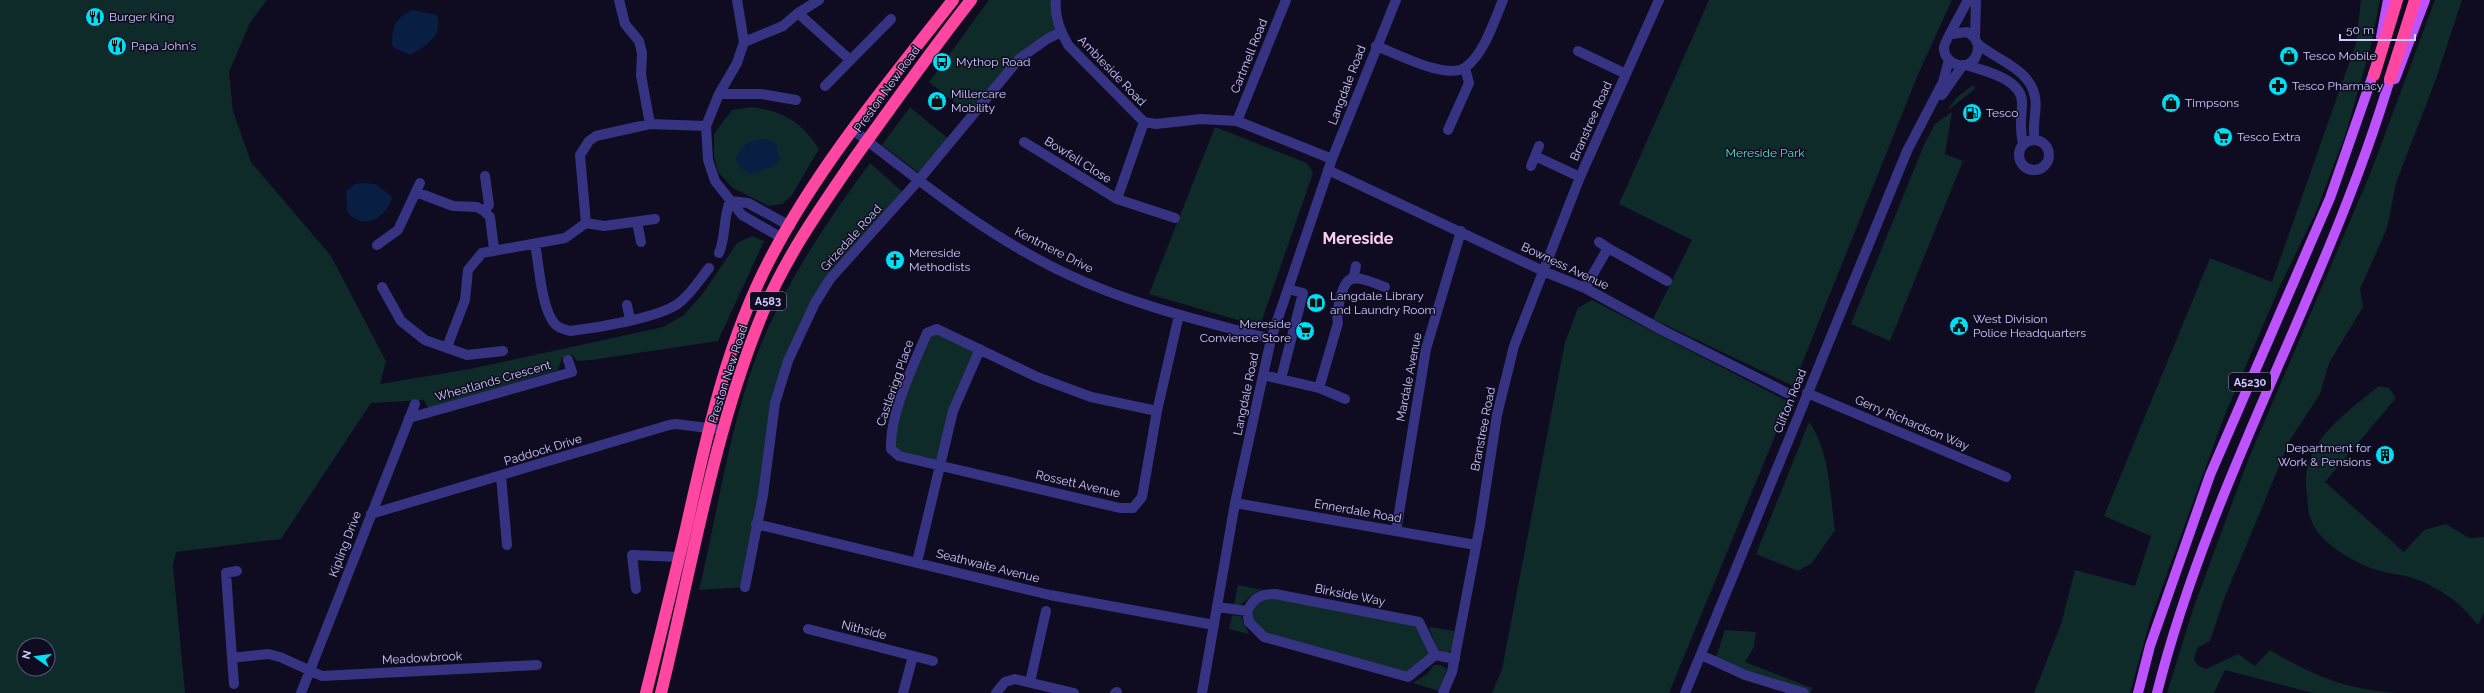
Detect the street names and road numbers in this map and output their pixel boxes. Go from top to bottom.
street label: Cartmell Road [1228,17,1270,95]
street label: Ambleside Road [1075,33,1149,109]
street label: Preston New Road [851,43,923,135]
street label: Langdale Road [1325,43,1369,127]
street label: Branstree Road [1567,79,1615,163]
street label: Bowfell Close [1042,134,1114,186]
street label: Grizedale Road [818,202,884,274]
street label: Kentmere Drive [1012,224,1096,276]
street label: Bowness Avenue [1519,240,1611,292]
road number: A583 [750,292,786,310]
street label: Preston New Road [705,323,751,425]
street label: Mardale Avenue [1394,331,1424,423]
street label: Castlerigg Place [874,338,916,428]
street label: Langdale Road [1230,351,1262,437]
street label: Wheatlands Crescent [433,358,553,404]
street label: Clifton Road [1771,367,1809,435]
road number: A5230 [2229,373,2271,391]
street label: Branstree Road [1468,386,1498,472]
street label: Gerry Richardson Way [1853,393,1972,454]
street label: Paddock Drive [502,432,584,468]
street label: Rossett Avenue [1034,467,1122,501]
street label: Ennerdale Road [1313,496,1403,526]
street label: Kipling Drive [326,509,364,579]
street label: Seathwaite Avenue [935,546,1041,586]
street label: Birkside Way [1314,581,1387,609]
street label: Nithside [840,618,888,642]
street label: Meadowbrook [382,649,463,667]

